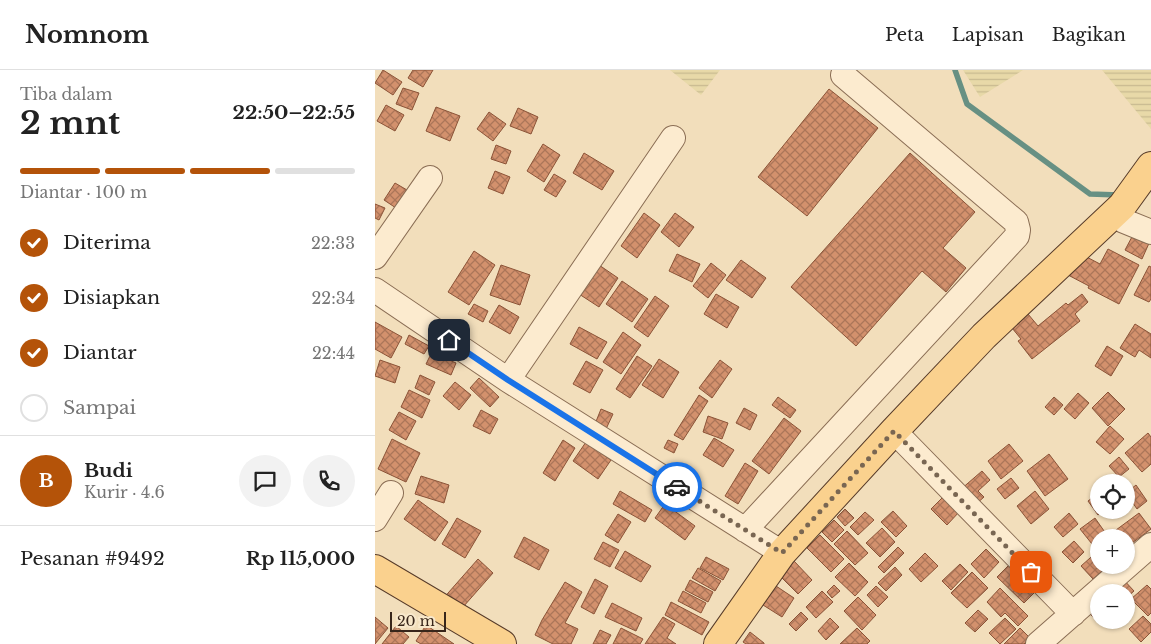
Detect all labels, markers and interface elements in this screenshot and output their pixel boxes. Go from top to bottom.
text: Nomnom [25,20,149,49]
text: Peta [885,24,924,46]
text: Lapisan [952,24,1024,46]
text: Bagikan [1052,24,1126,46]
text: Tiba dalam [20,84,112,104]
text: 22:50–22:55 [233,101,355,124]
text: 2 mnt [20,103,120,143]
text: Diantar · 100 m [20,182,147,202]
icon: check [20,229,48,257]
text: Diterima [63,231,151,254]
text: 22:33 [311,233,355,253]
icon: check [20,284,48,312]
text: Disiapkan [63,286,160,309]
text: 22:34 [312,288,355,308]
pin [428,319,470,361]
icon: home [435,326,463,354]
icon: check [20,339,48,367]
text: Diantar [63,341,137,364]
text: 22:44 [312,343,355,363]
text: Sampai [63,396,136,419]
button: chat [239,455,291,507]
button: phone [303,455,355,507]
text: Budi [84,459,133,482]
courier [652,462,702,512]
text: B [38,469,54,492]
icon: car [663,473,691,501]
map controls [1090,474,1135,629]
button: locate [1090,474,1135,519]
text: Kurir · 4.6 [84,482,165,502]
button: + [1090,529,1135,574]
text: Pesanan #9492 [20,547,165,570]
text: Rp 115,000 [246,547,355,570]
pin [1010,551,1052,593]
icon: bag [1017,558,1045,586]
button: − [1090,584,1135,629]
scale bar [390,609,446,632]
text: 20 m [397,612,435,630]

